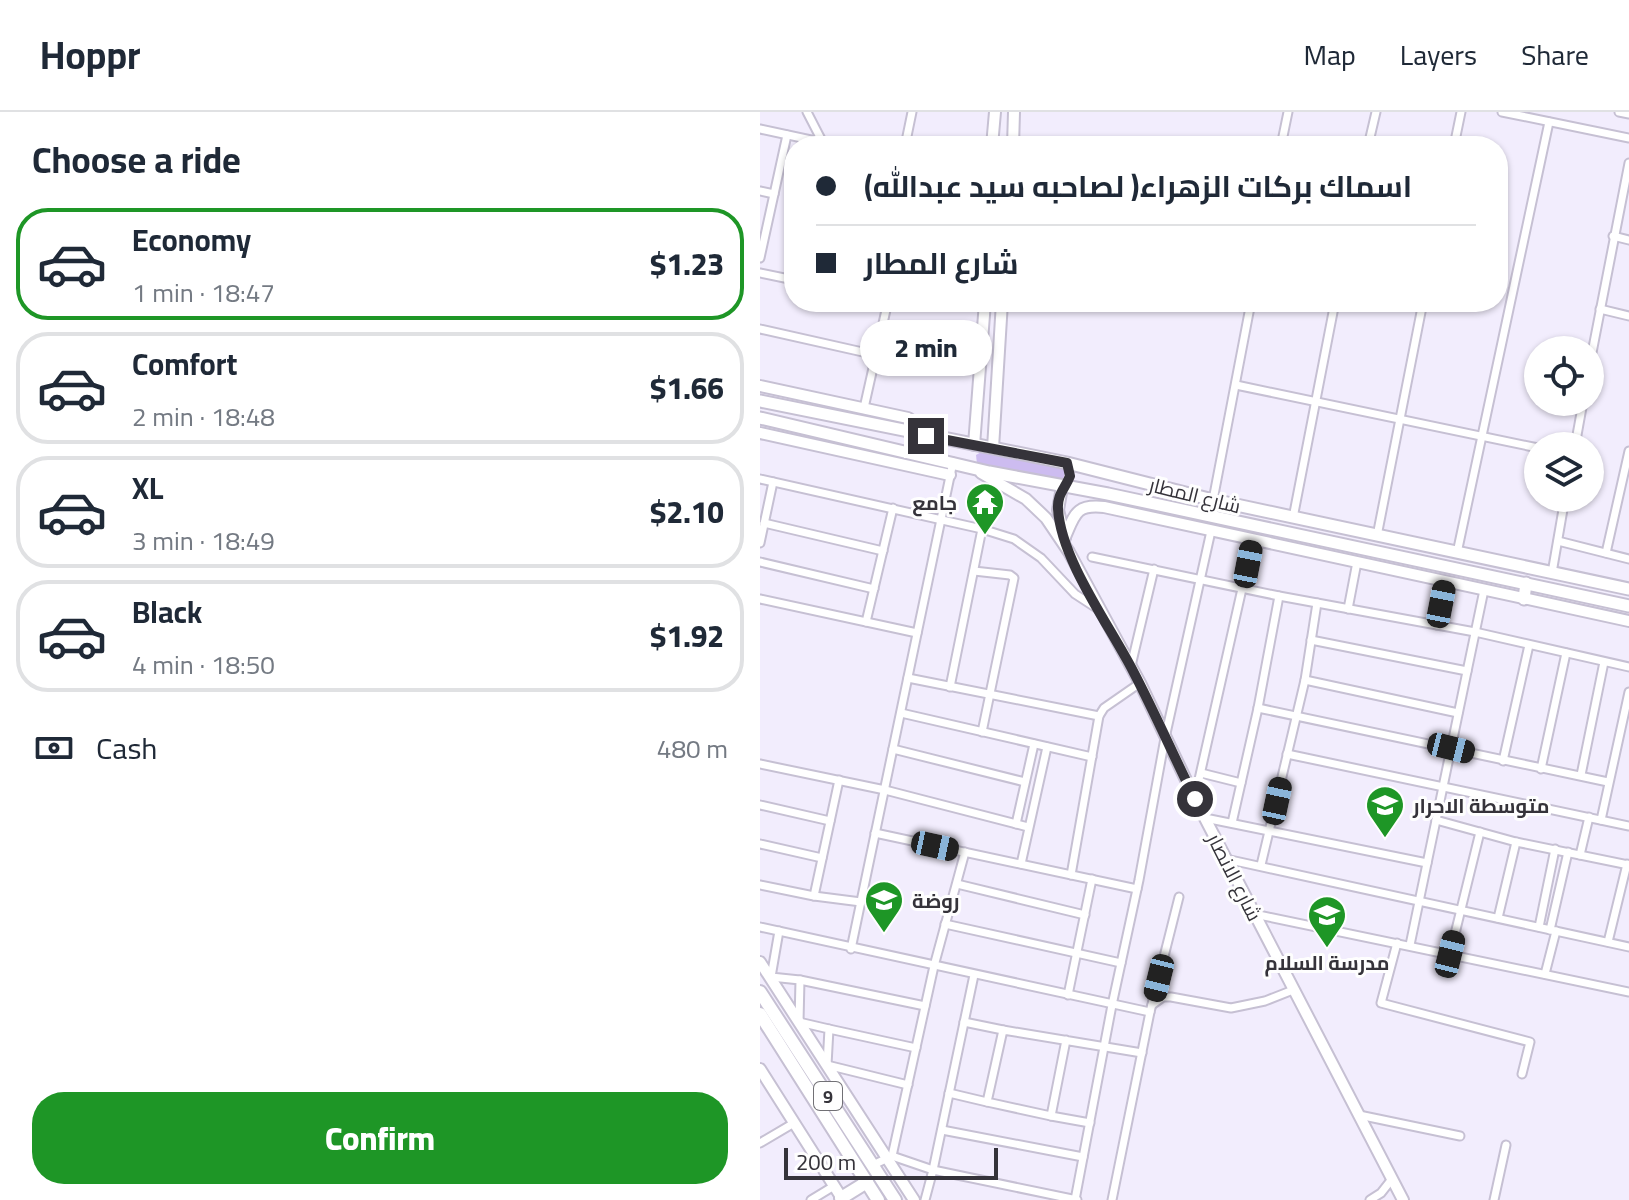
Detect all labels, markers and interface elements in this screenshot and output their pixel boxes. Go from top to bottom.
text: Hoppr [40,19,141,91]
text: Map [1303,29,1356,81]
text: Layers [1400,29,1477,81]
text: Share [1521,29,1589,81]
text: Choose a ride [32,126,241,194]
text: اسماك بركات الزهراء( لصاحبه سيد عبدالله) [864,158,1412,214]
text: Economy [132,212,251,268]
icon: car [36,228,108,300]
text: شارع المطار [864,235,1018,291]
text: $1.23 [650,236,724,292]
text: 1 min · 18:47 [132,268,275,317]
callout: 2 min [860,320,992,376]
text: 2 min [894,323,958,372]
text: Comfort [132,336,237,392]
map controls [1524,336,1604,512]
button: locate [1524,336,1604,416]
icon: car [36,352,108,424]
text: $1.66 [650,360,724,416]
text: 2 min · 18:48 [132,392,275,441]
route end [908,418,944,454]
button: layers [1524,432,1604,512]
text: XL [132,460,164,516]
street label: شارع المطار [1144,465,1245,524]
icon: car [36,476,108,548]
temple icon: جامع [964,481,1006,536]
text: $2.10 [650,484,724,540]
place label: جامع [912,484,957,521]
text: 3 min · 18:49 [132,516,275,565]
car [1232,538,1264,590]
car [1425,578,1457,630]
text: Black [132,584,202,640]
icon: car [36,600,108,672]
text: $1.92 [650,608,724,664]
text: 4 min · 18:50 [132,640,275,689]
text: Cash [96,720,158,776]
text: 480 m [657,724,728,773]
icon: cash [32,726,76,770]
car [1425,731,1477,765]
car [1260,775,1294,827]
route start [1177,781,1213,817]
school or university icon: متوسطة الاحرار [1364,784,1406,839]
place label: متوسطة الاحرار [1412,787,1549,824]
street label: شارع الانصار [1197,825,1273,928]
car [909,829,961,863]
school or university icon: روضة [863,879,905,934]
place label: روضة [912,882,959,919]
school or university icon: مدرسة السلام [1306,894,1348,949]
car [1433,928,1467,980]
place label: مدرسة السلام [1265,944,1389,981]
car [1142,952,1176,1004]
road number: 9 [814,1082,842,1110]
button: Confirm [32,1092,728,1184]
text: 200 m [796,1141,856,1183]
scale bar [784,1144,998,1180]

